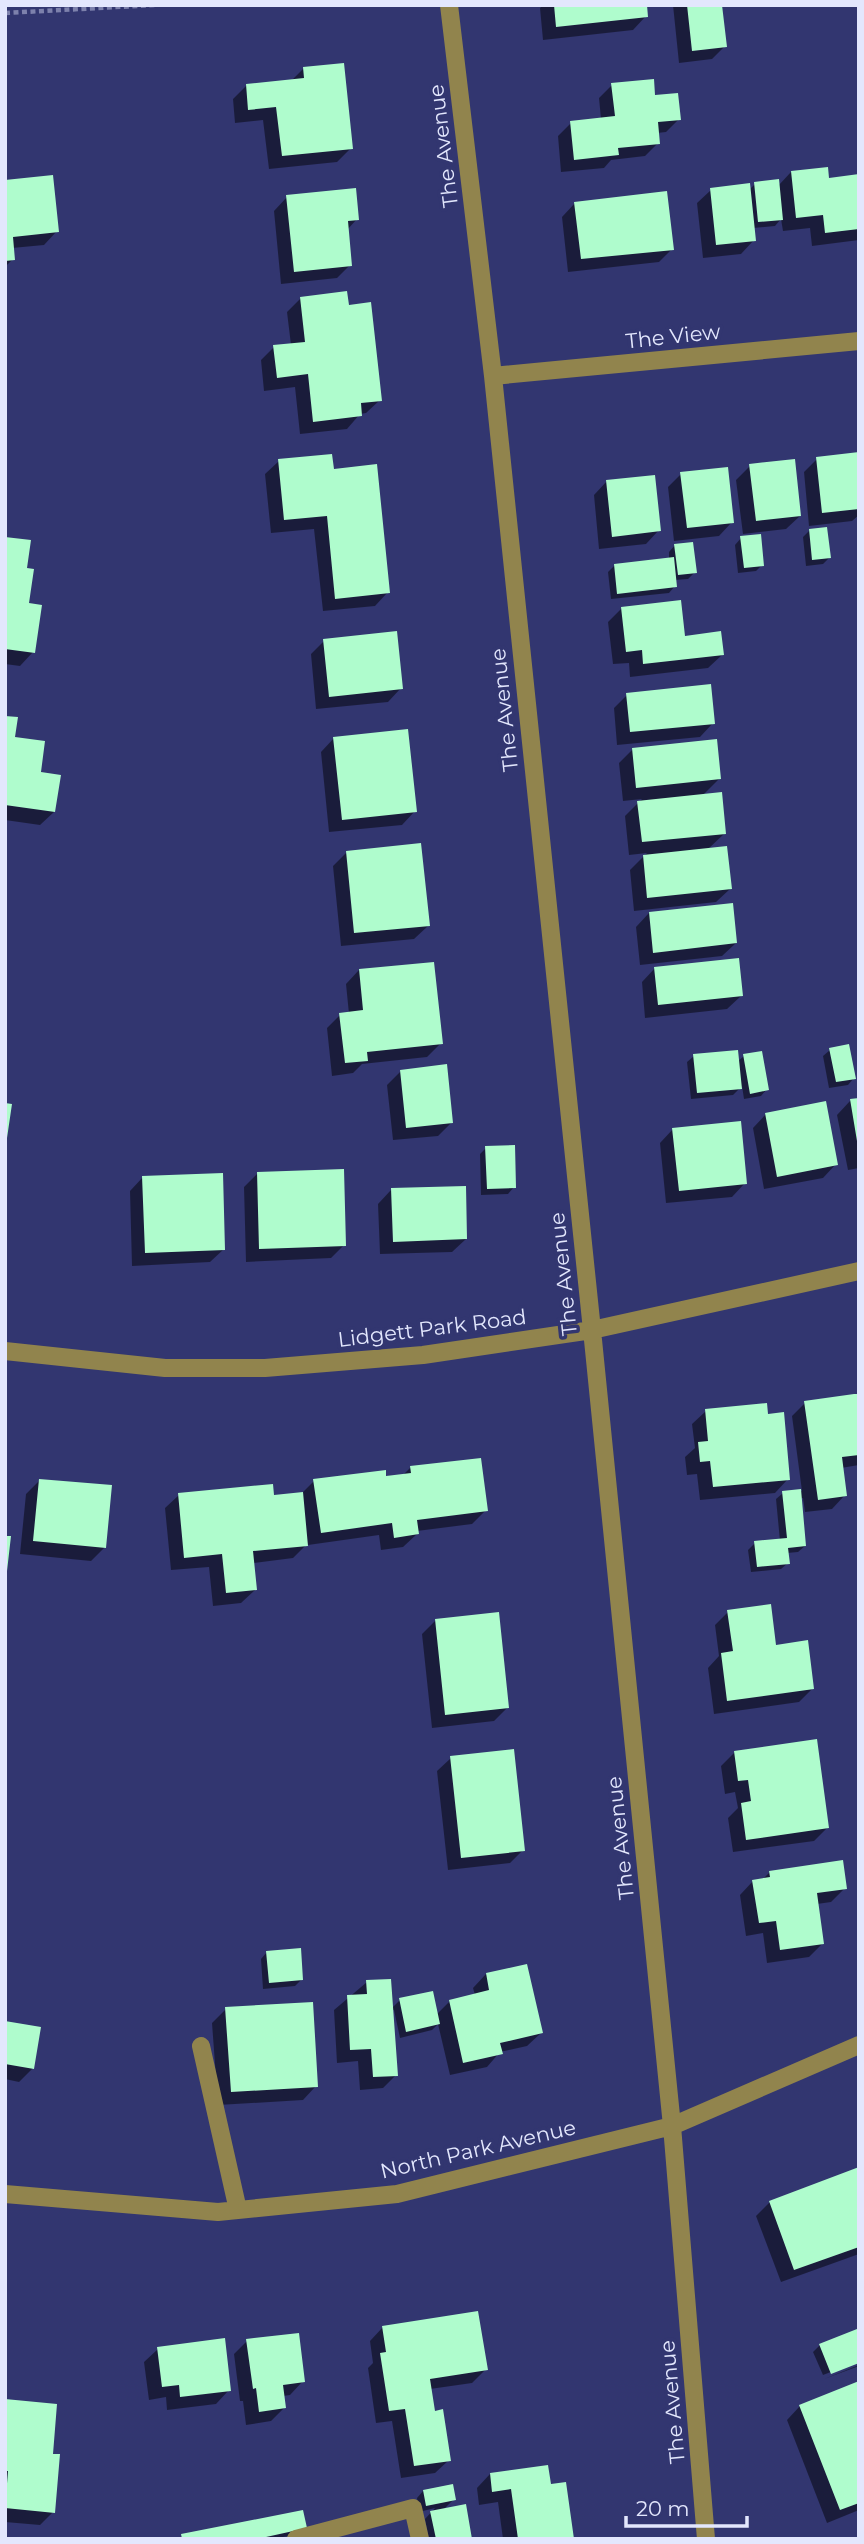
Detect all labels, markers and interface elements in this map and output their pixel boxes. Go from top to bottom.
street label: The Avenue [423,83,463,209]
street label: The View [624,319,722,353]
street label: The Avenue [485,647,523,773]
street label: The Avenue [544,1211,582,1337]
street label: Lidgett Park Road [336,1304,528,1352]
street label: The Avenue [601,1775,639,1901]
street label: North Park Avenue [378,2114,578,2184]
street label: The Avenue [654,2339,690,2465]
scale bar [626,2484,747,2528]
text: 20 m [636,2496,690,2521]

